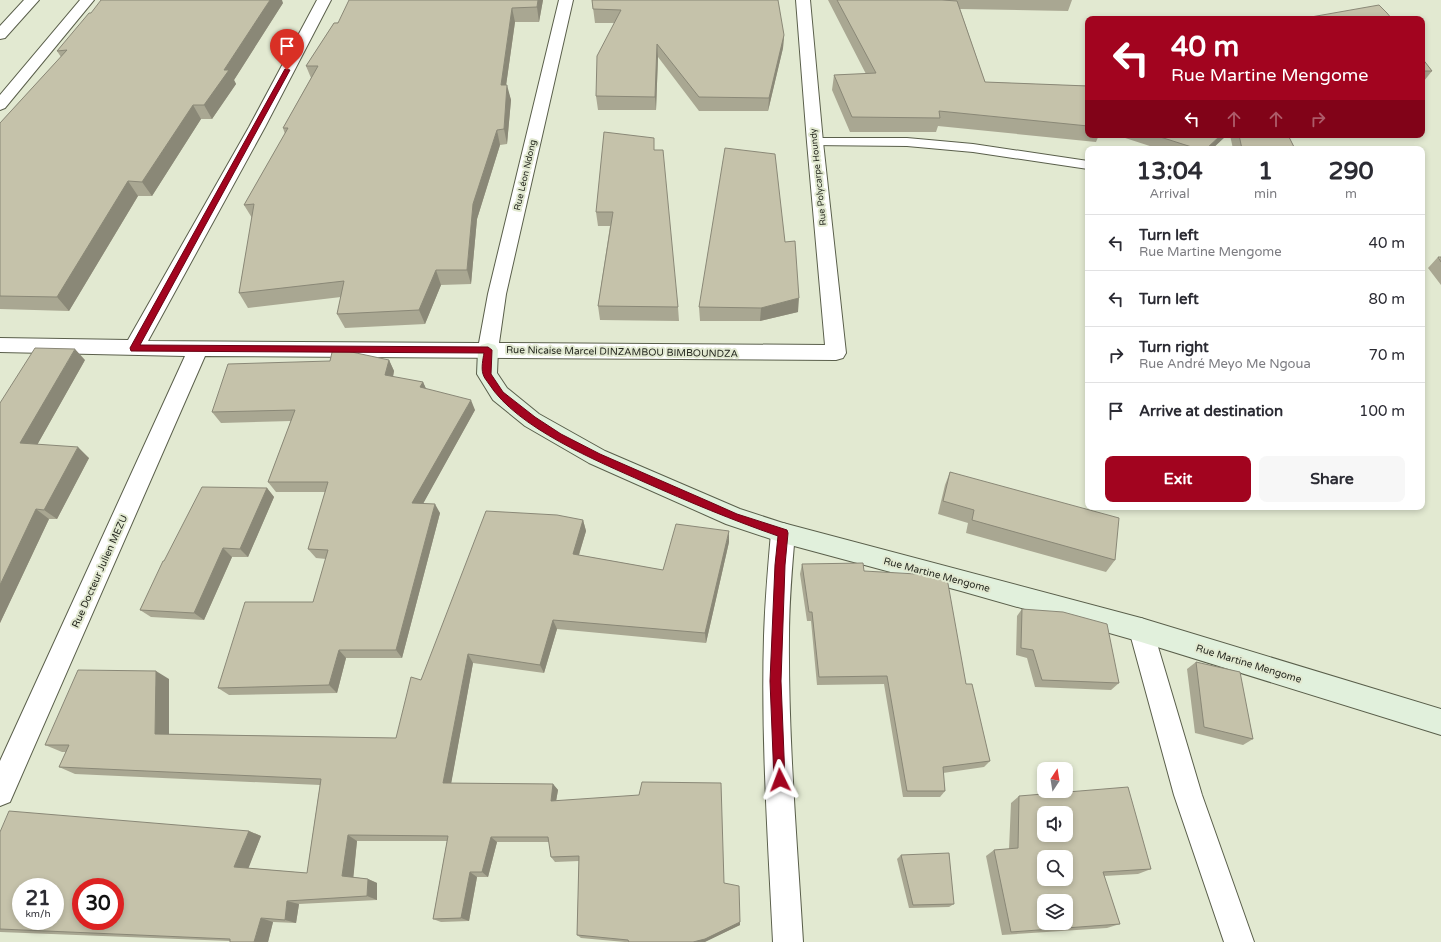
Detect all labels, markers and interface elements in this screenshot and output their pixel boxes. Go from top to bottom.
pin [270,29,304,70]
text: 40 m [1171,30,1239,64]
icon: left [1105,32,1157,84]
icon: arrive [276,35,298,57]
text: Rue Martine Mengome [1171,64,1369,86]
icon: left [1181,108,1203,130]
icon: ahead [1223,108,1245,130]
icon: ahead [1265,108,1287,130]
icon: right [1307,108,1329,130]
street label: Rue Polycarpe Houndy [808,128,829,226]
street label: Rue Léon Ndong [512,139,539,212]
text: 13:04 [1136,157,1203,186]
text: 1 [1258,157,1273,186]
text: 290 [1328,157,1374,186]
text: Arrival [1149,186,1190,202]
text: min [1254,186,1277,202]
text: m [1345,186,1357,202]
text: Turn left [1139,226,1199,244]
icon: left [1105,232,1127,254]
text: 40 m [1368,234,1405,252]
text: Rue Martine Mengome [1139,244,1282,260]
icon: left [1105,288,1127,310]
text: Turn left [1139,290,1199,308]
text: 80 m [1368,290,1405,308]
text: Turn right [1139,338,1209,356]
street label: Rue Nicaise Marcel DINZAMBOU BIMBOUNDZA [506,344,738,360]
icon: right [1105,344,1127,366]
text: 70 m [1368,346,1405,364]
text: Rue André Meyo Me Ngoua [1139,356,1311,372]
icon: arrive [1105,400,1127,422]
text: Arrive at destination [1139,402,1283,420]
text: 100 m [1359,402,1405,420]
button: Exit [1105,456,1251,502]
button: Share [1259,456,1405,502]
street label: Rue Docteur Julien MEZU [70,513,130,630]
street label: Rue Martine Mengome [882,555,992,595]
street label: Rue Martine Mengome [1194,642,1303,686]
position arrow [759,759,801,801]
north arrow [1037,762,1073,798]
map controls [1037,762,1073,930]
button: sound [1037,806,1073,842]
button: search [1037,850,1073,886]
speed limit sign: 30 [72,878,124,930]
text: 21 [25,887,51,911]
button: layers [1037,894,1073,930]
text: km/h [25,908,51,920]

